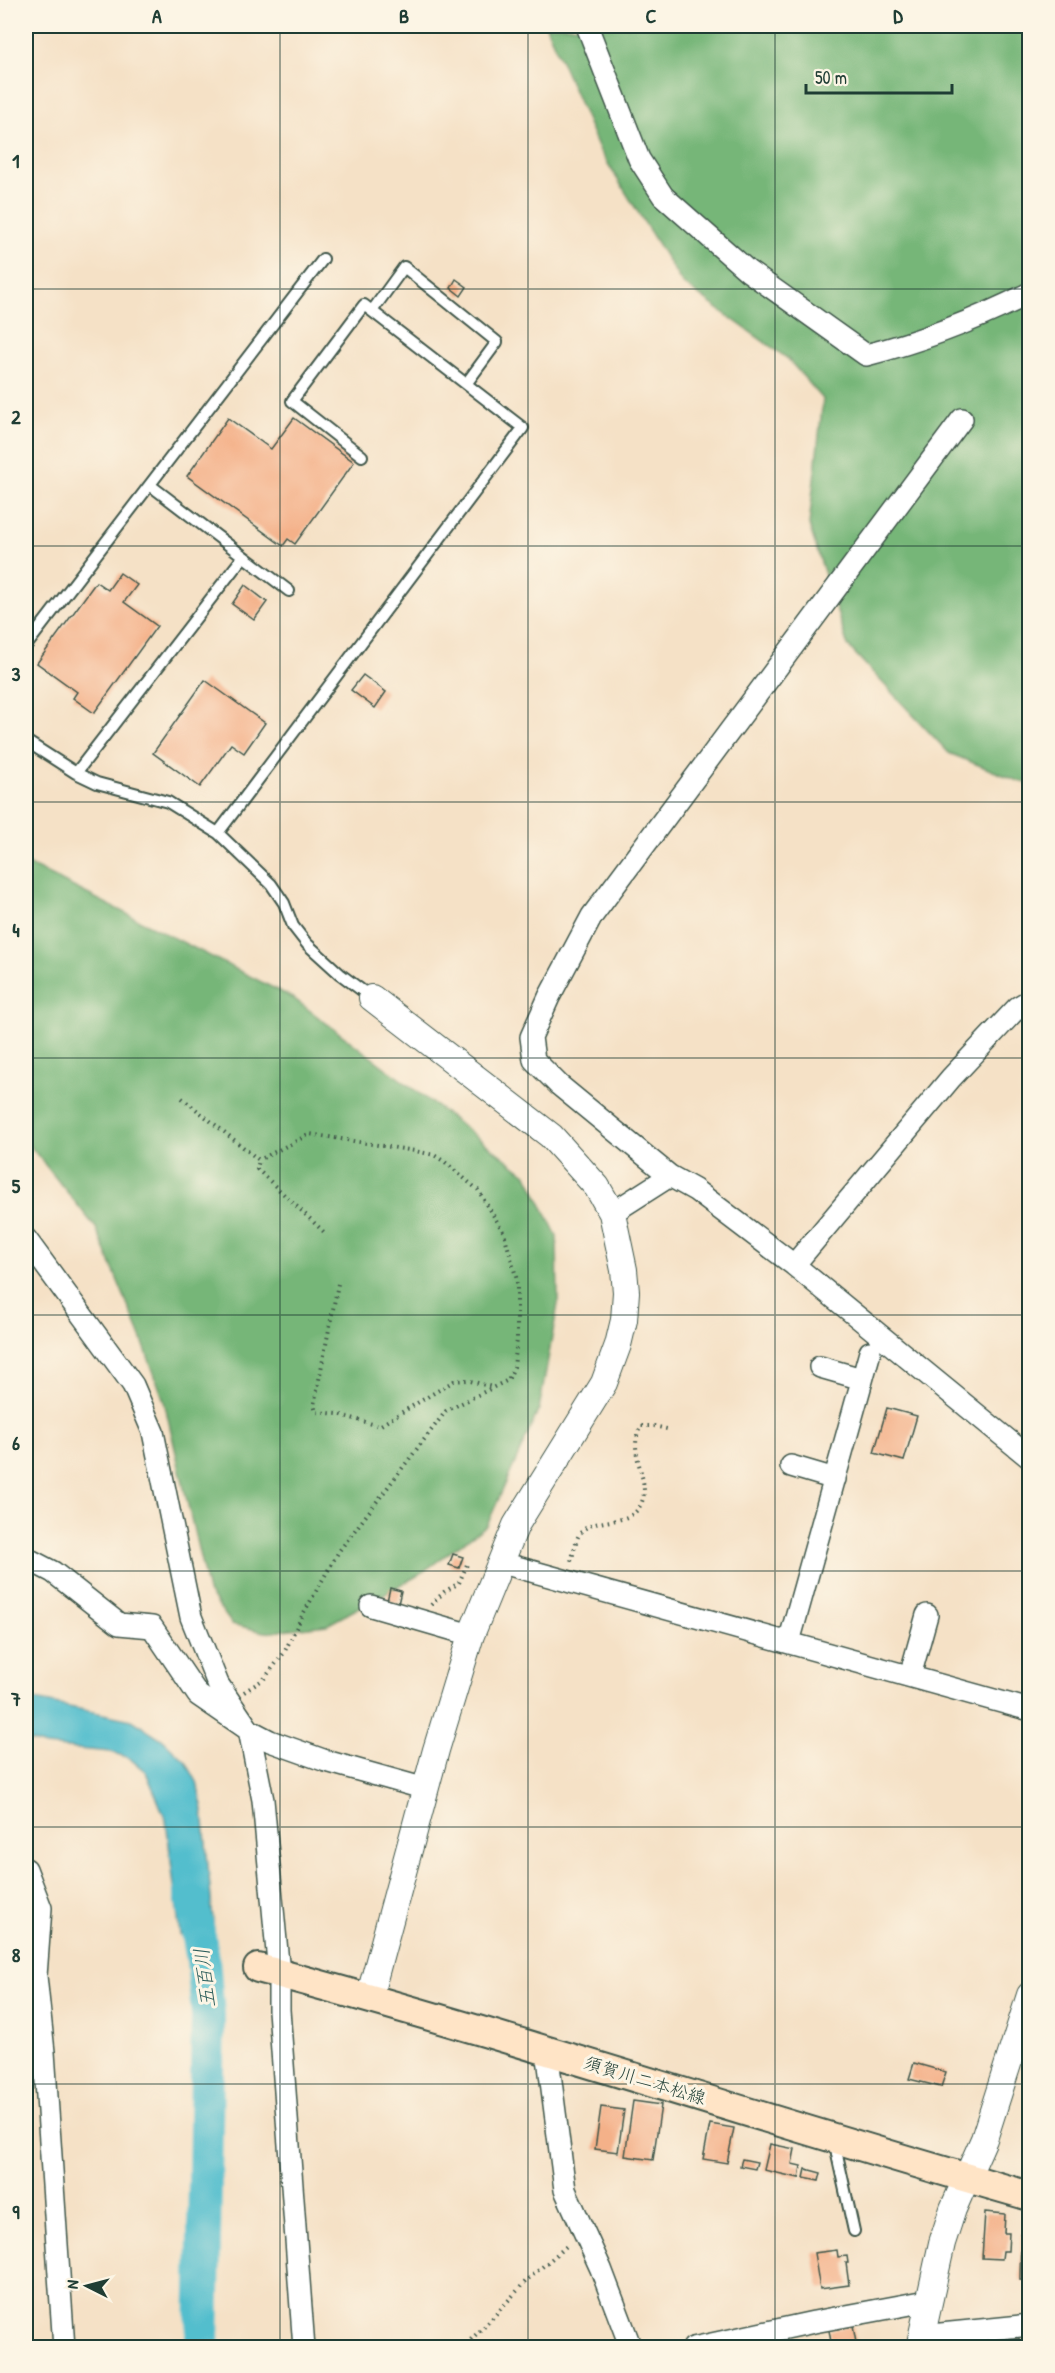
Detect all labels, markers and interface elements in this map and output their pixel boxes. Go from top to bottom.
text: A [152,2,162,29]
text: B [399,2,409,29]
text: C [646,2,657,29]
text: D [893,2,903,29]
scale bar [806,57,952,95]
text: 50 m [815,65,847,90]
text: 1 [12,147,20,174]
text: 2 [11,403,21,430]
text: 3 [12,660,21,687]
text: 4 [12,916,20,943]
text: 5 [12,1172,21,1199]
text: 6 [12,1429,20,1456]
text: 7 [10,1685,21,1712]
text: 8 [12,1941,21,1968]
water label: 五百川 [187,1947,221,2009]
street label: 須賀川二本松線 [581,2050,709,2110]
text: 9 [12,2198,20,2225]
north arrow [57,2256,117,2316]
text: N [61,2279,84,2290]

